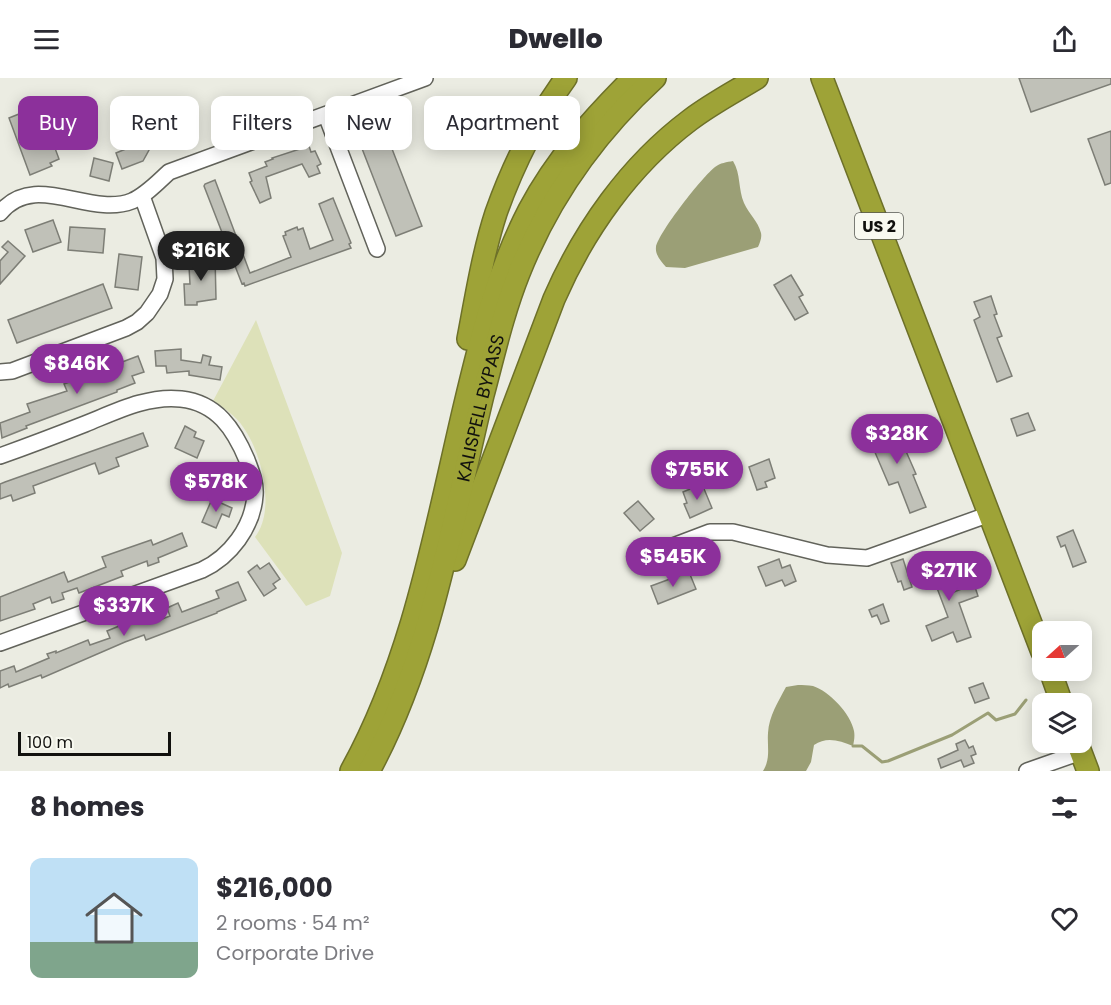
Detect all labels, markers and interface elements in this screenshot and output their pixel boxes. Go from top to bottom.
text: Dwello [508,20,603,57]
icon: menu [30,23,63,56]
icon: share [1048,23,1081,56]
chip: Buy [18,96,98,150]
chip: Rent [110,96,199,150]
chip: Filters [211,96,313,150]
chip: New [325,96,412,150]
chip: Apartment [424,96,580,150]
road number: US 2 [855,213,903,239]
pin: $216K [159,231,243,282]
text: $216K [172,236,230,264]
street label: KALISPELL BYPASS [450,331,510,484]
pin: $846K [35,344,119,395]
text: $846K [44,349,110,377]
pin: $328K [855,414,939,465]
text: $328K [865,419,929,447]
pin: $755K [655,450,739,501]
text: $755K [665,455,729,483]
pin: $578K [174,462,258,513]
text: $578K [184,467,248,495]
pin: $545K [631,537,715,588]
text: $545K [640,542,706,570]
pin: $271K [907,551,991,602]
text: $271K [921,556,977,584]
pin: $337K [82,586,166,637]
text: $337K [93,591,155,619]
north arrow [1032,621,1092,681]
map controls [1032,621,1092,753]
button: layers [1032,693,1092,753]
scale bar [18,729,171,756]
text: 100 m [27,731,73,754]
text: 8 homes [30,789,145,825]
icon: filters [1048,791,1081,824]
text: $216,000 [216,870,333,906]
icon: home [78,882,150,954]
icon: heart [1048,902,1081,935]
text: 2 rooms · 54 m² [216,909,370,937]
text: Corporate Drive [216,939,374,967]

